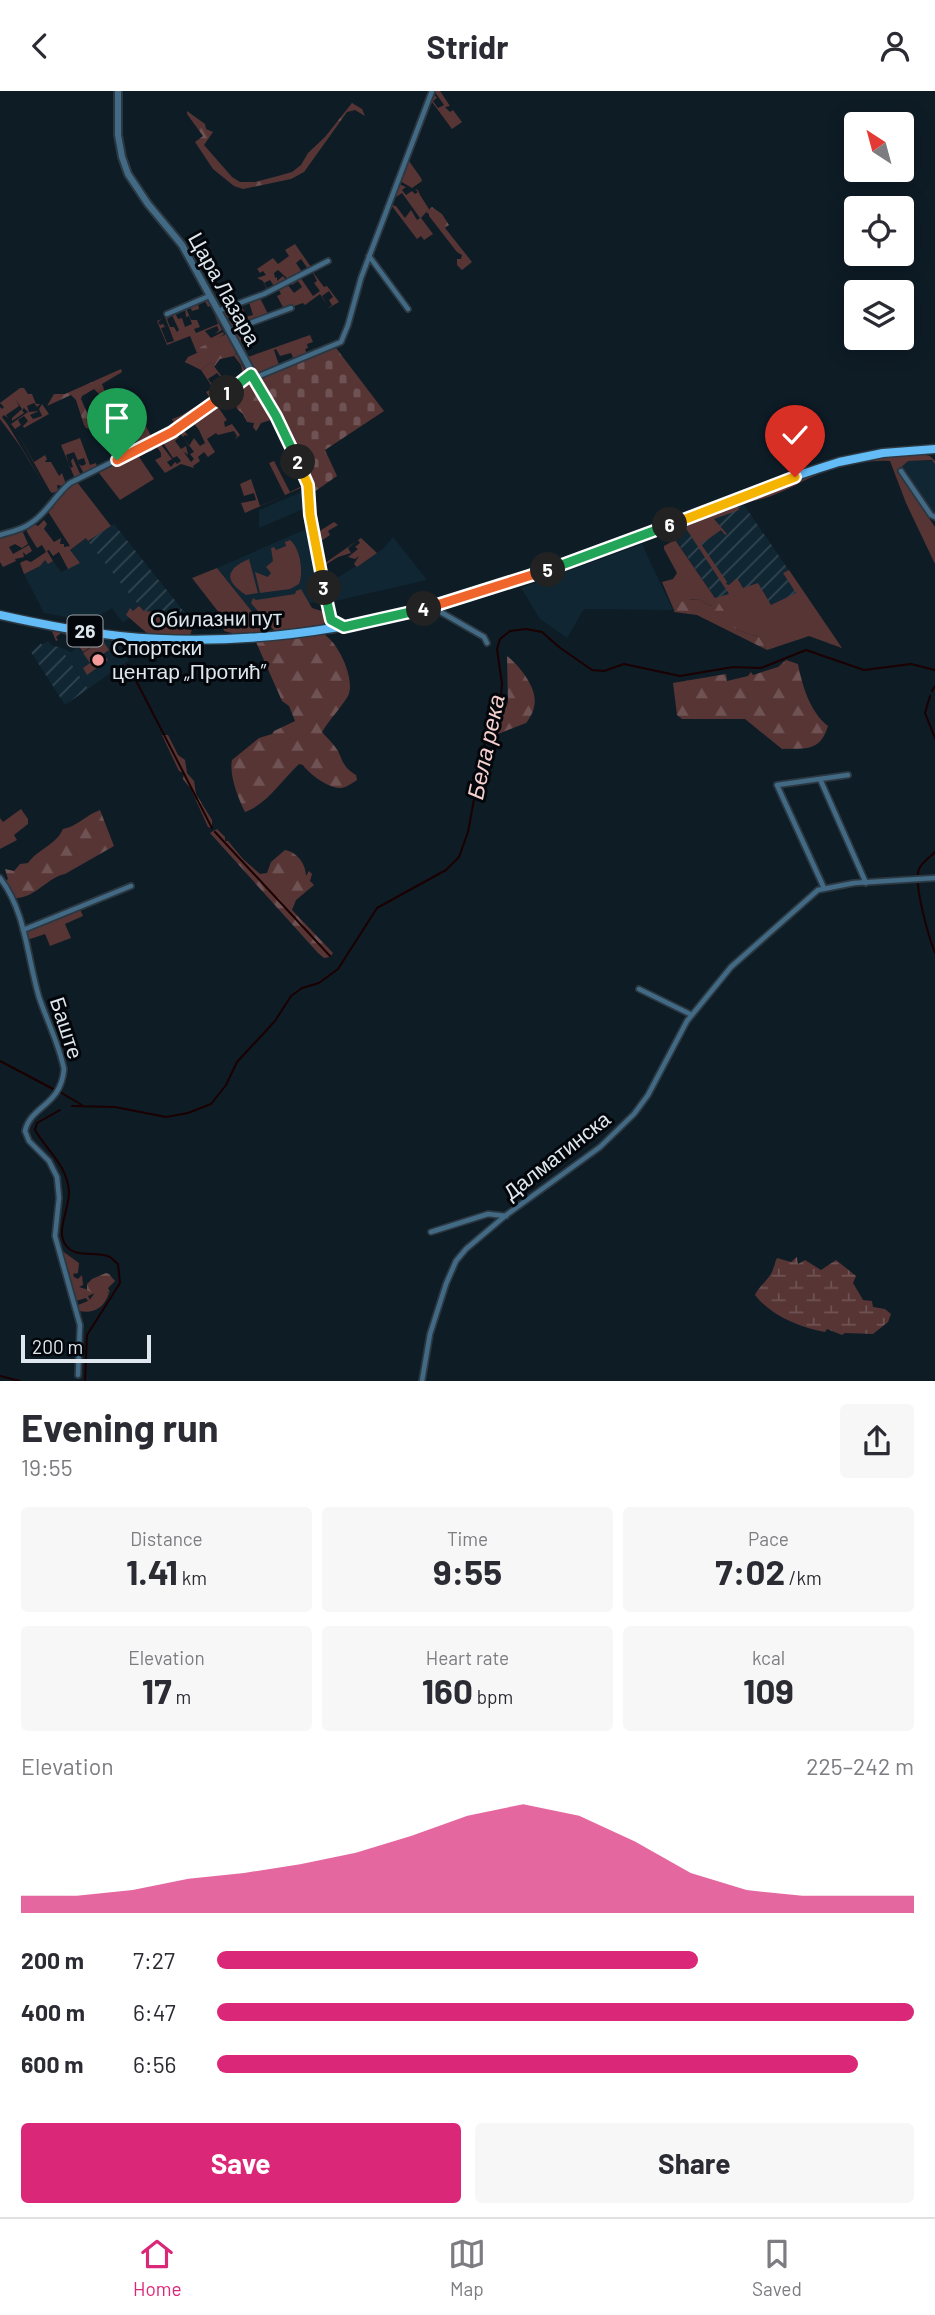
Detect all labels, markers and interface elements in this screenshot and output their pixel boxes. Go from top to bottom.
icon: back [21,27,59,65]
text: Stridr [427,27,508,65]
icon: person [876,27,914,65]
north arrow [844,112,914,182]
map controls [844,112,914,350]
button: locate [844,196,914,266]
street label: Цара Лазара [184,227,267,349]
button: layers [844,280,914,350]
pin: 1 [210,375,244,411]
text: 1 [223,381,230,404]
pin [87,388,147,460]
icon: arrive [98,399,136,437]
pin [765,405,825,477]
icon: check [776,416,814,454]
pin: 2 [280,445,316,479]
text: 2 [292,450,303,473]
pin: 6 [652,507,688,543]
text: 6 [664,513,675,536]
pin: 5 [530,553,566,587]
text: 5 [542,558,553,581]
pin: 3 [306,571,342,605]
text: 3 [318,576,329,599]
pin: 4 [406,591,442,627]
text: 4 [418,597,429,620]
street label: Обилазни пут [150,604,283,631]
road number: 26 [68,615,102,646]
place label: Спортски центар „Протић” [112,634,267,683]
marker: Спортски центар „Протић” [90,652,106,668]
water label: Бела река [460,692,510,802]
street label: Баште [46,994,89,1062]
street label: Далматинска [498,1105,615,1204]
scale bar [21,1331,150,1363]
text: 200 m [32,1335,83,1358]
text: Evening run [21,1404,219,1450]
button: share [840,1404,914,1478]
text: 19:55 [21,1453,72,1481]
text: Distance [130,1527,203,1550]
text: Time [447,1527,488,1550]
text: Pace [748,1527,789,1550]
text: 1.41 [126,1550,178,1592]
text: 9:55 [433,1550,502,1592]
text: 7:02 [715,1550,785,1592]
text: km [178,1566,207,1589]
text: /km [785,1566,822,1589]
text: Elevation [128,1646,205,1669]
text: Heart rate [426,1646,509,1669]
text: kcal [752,1646,785,1669]
text: 17 [142,1669,172,1711]
text: 160 [422,1669,473,1711]
text: 109 [743,1669,794,1711]
text: m [172,1685,191,1708]
text: bpm [473,1685,513,1708]
text: Elevation [21,1752,114,1780]
text: 225–242 m [806,1752,914,1780]
text: 200 m [21,1946,84,1974]
text: 7:27 [133,1946,175,1974]
text: 400 m [21,1998,85,2026]
text: 6:47 [133,1998,176,2026]
text: 600 m [21,2050,83,2078]
text: 6:56 [133,2050,176,2078]
button: Save [21,2123,461,2203]
button: Share [475,2123,914,2203]
tab: Home [133,2235,182,2300]
tab: Map [448,2235,486,2300]
tab: Saved [752,2235,802,2300]

